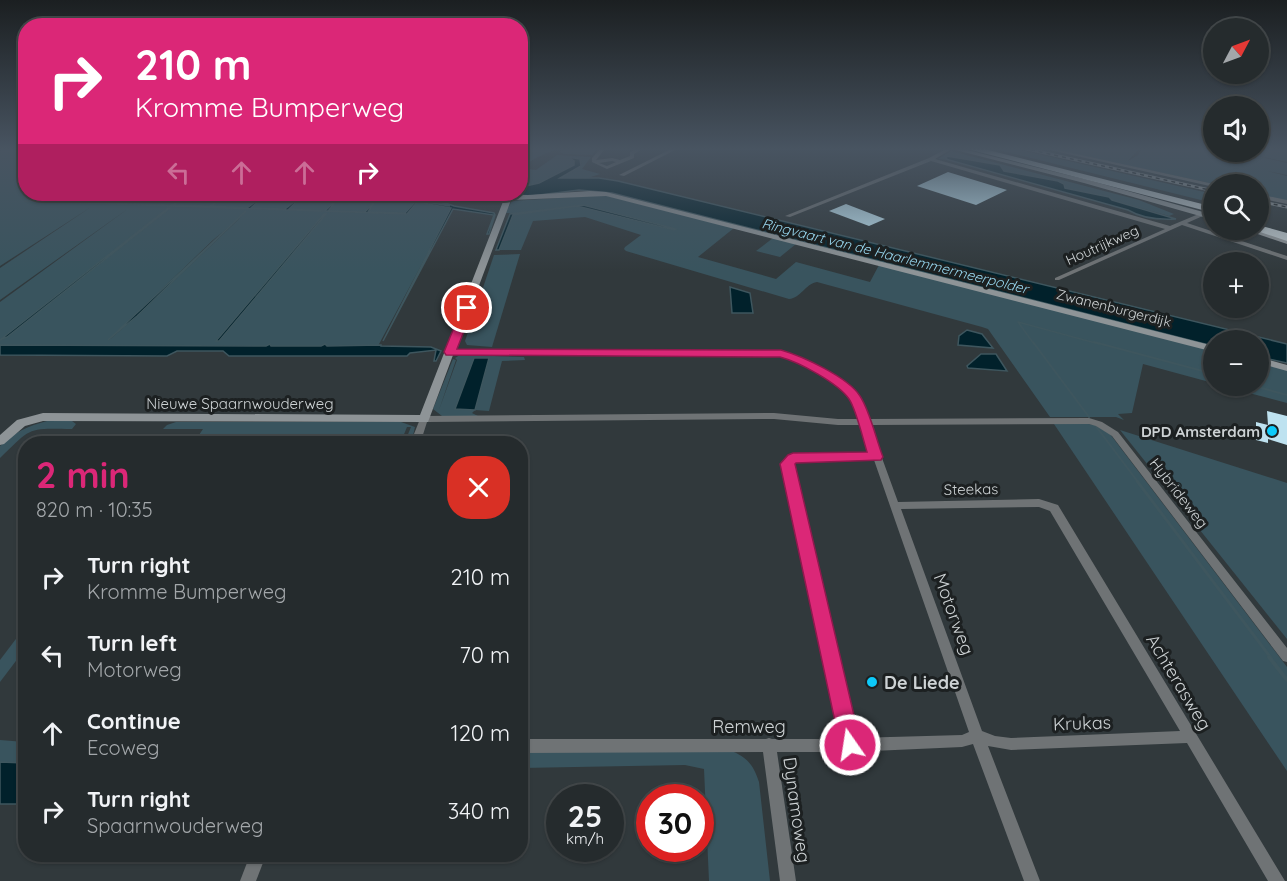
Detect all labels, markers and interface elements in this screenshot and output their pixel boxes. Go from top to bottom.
north arrow [1203,18,1269,84]
map controls [1203,18,1269,396]
text: 210 m [135,38,252,91]
icon: right [36,42,114,120]
text: Kromme Bumperweg [135,90,404,124]
button: sound [1203,96,1269,162]
icon: left [162,156,195,189]
icon: ahead [225,156,258,189]
icon: ahead [288,156,321,189]
icon: right [351,156,384,189]
button: search [1203,174,1269,240]
water label: Ringvaart van de Haarlemmermeerpolder [760,214,1032,298]
street label: Houtrijkweg [1063,221,1141,269]
button: + [1203,252,1269,318]
pin [441,282,492,333]
street label: Zwanenburgerdijk [1055,285,1173,331]
icon: arrive [450,291,483,324]
button: − [1203,330,1269,396]
street label: Nieuwe Spaarnwouderweg [146,394,334,413]
place label: DPD Amsterdam [1141,422,1260,441]
marker: DPD Amsterdam [1265,424,1279,438]
text: 2 min [36,452,130,497]
street label: Hybrideweg [1146,454,1212,532]
button: close [447,456,510,519]
street label: Steekas [944,479,998,499]
text: 820 m · 10:35 [36,497,153,522]
text: Turn right [87,551,191,579]
icon: right [36,561,69,594]
text: 210 m [451,563,510,591]
street label: Motorweg [929,570,979,658]
text: Kromme Bumperweg [87,579,286,604]
text: Turn left [87,629,177,657]
street label: Achterasweg [1141,630,1217,734]
icon: left [36,639,69,672]
text: 70 m [460,641,510,669]
text: Motorweg [87,657,182,682]
place label: De Liede [884,671,960,694]
marker: De Liede [865,675,879,689]
text: Continue [87,707,181,735]
street label: Krukas [1053,710,1111,736]
position arrow [818,713,882,777]
street label: Remweg [712,715,786,738]
icon: ahead [36,717,69,750]
text: 120 m [451,719,510,747]
text: Ecoweg [87,735,159,760]
street label: Dynamoweg [778,756,816,864]
speed limit sign: 30 [636,784,714,862]
text: Turn right [87,785,191,813]
icon: right [36,795,69,828]
text: 340 m [448,797,510,825]
text: 25 [568,797,602,835]
text: Spaarnwouderweg [87,813,263,838]
text: km/h [566,829,604,848]

